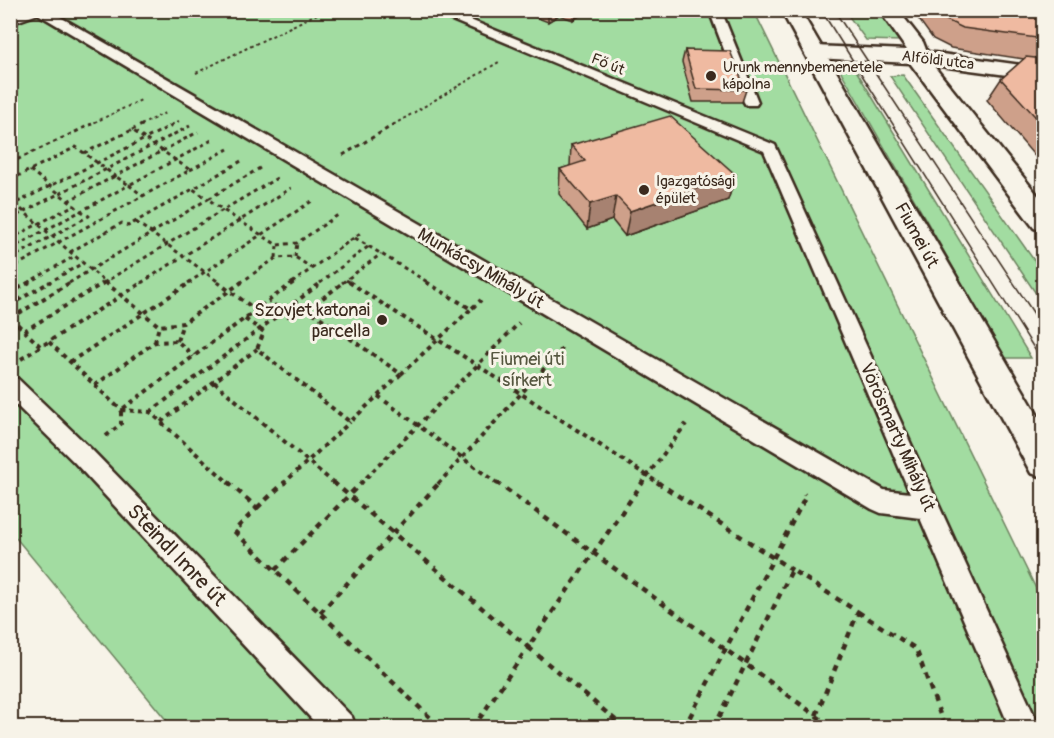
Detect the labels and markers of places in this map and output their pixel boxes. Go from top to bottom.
place label: Urunk mennybemenetele kápolna [723,58,883,94]
marker: Urunk mennybemenetele kápolna [704,69,718,83]
place label: Igazgatósági épület [656,172,735,208]
marker: Igazgatósági épület [637,183,651,197]
place label: Szovjet katonai parcella [254,299,370,343]
marker: Szovjet katonai parcella [375,313,389,327]

